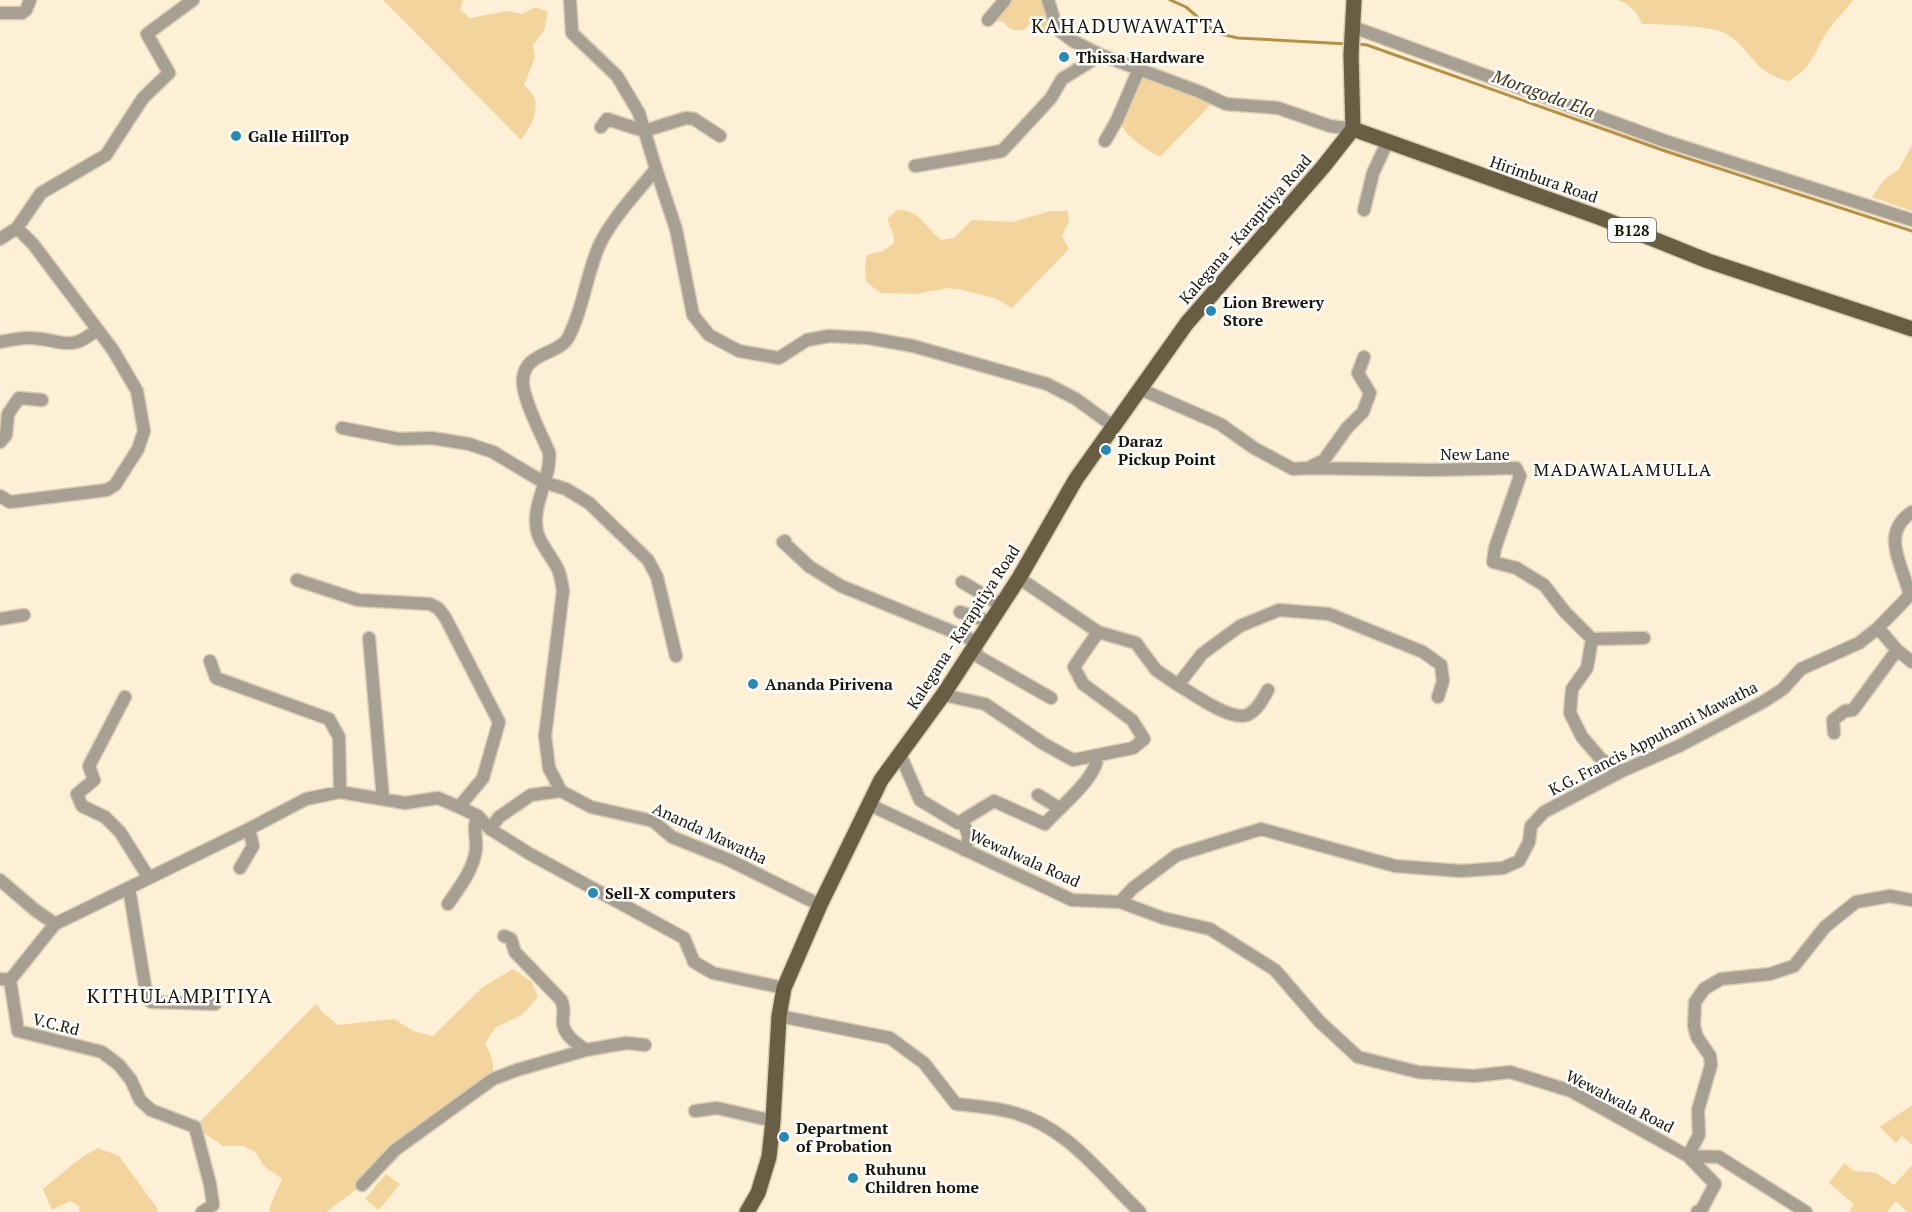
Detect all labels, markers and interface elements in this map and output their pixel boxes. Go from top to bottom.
district label: KAHADUWAWATTA [1031,12,1227,39]
place label: Thissa Hardware [1076,46,1205,68]
marker: Thissa Hardware [1057,50,1071,64]
water label: Moragoda Ela [1488,63,1599,123]
place label: Galle HillTop [248,125,349,147]
marker: Galle HillTop [229,129,243,143]
street label: Kalegana - Karapitiya Road [1174,149,1316,309]
street label: Hirimbura Road [1487,150,1601,208]
road number: B128 [1608,218,1656,242]
place label: Lion Brewery Store [1223,291,1324,331]
marker: Lion Brewery Store [1204,304,1218,318]
place label: Daraz Pickup Point [1118,430,1217,470]
marker: Daraz Pickup Point [1099,443,1113,457]
street label: New Lane [1440,443,1510,465]
district label: MADAWALAMULLA [1533,457,1713,481]
street label: Kalegana - Karapitiya Road [902,541,1024,713]
place label: Ananda Pirivena [765,673,893,695]
street label: K.G. Francis Appuhami Mawatha [1545,676,1761,800]
marker: Ananda Pirivena [746,677,760,691]
street label: Ananda Mawatha [649,797,771,869]
street label: Wewalwala Road [966,824,1084,892]
place label: Sell-X computers [605,882,736,904]
marker: Sell-X computers [586,886,600,900]
district label: KITHULAMPITIYA [87,982,273,1009]
street label: V.C.Rd [30,1008,82,1040]
street label: Wewalwala Road [1562,1064,1678,1138]
place label: Department of Probation [796,1117,893,1157]
marker: Department of Probation [777,1130,791,1144]
place label: Ruhunu Children home [865,1158,980,1198]
marker: Ruhunu Children home [846,1171,860,1185]

